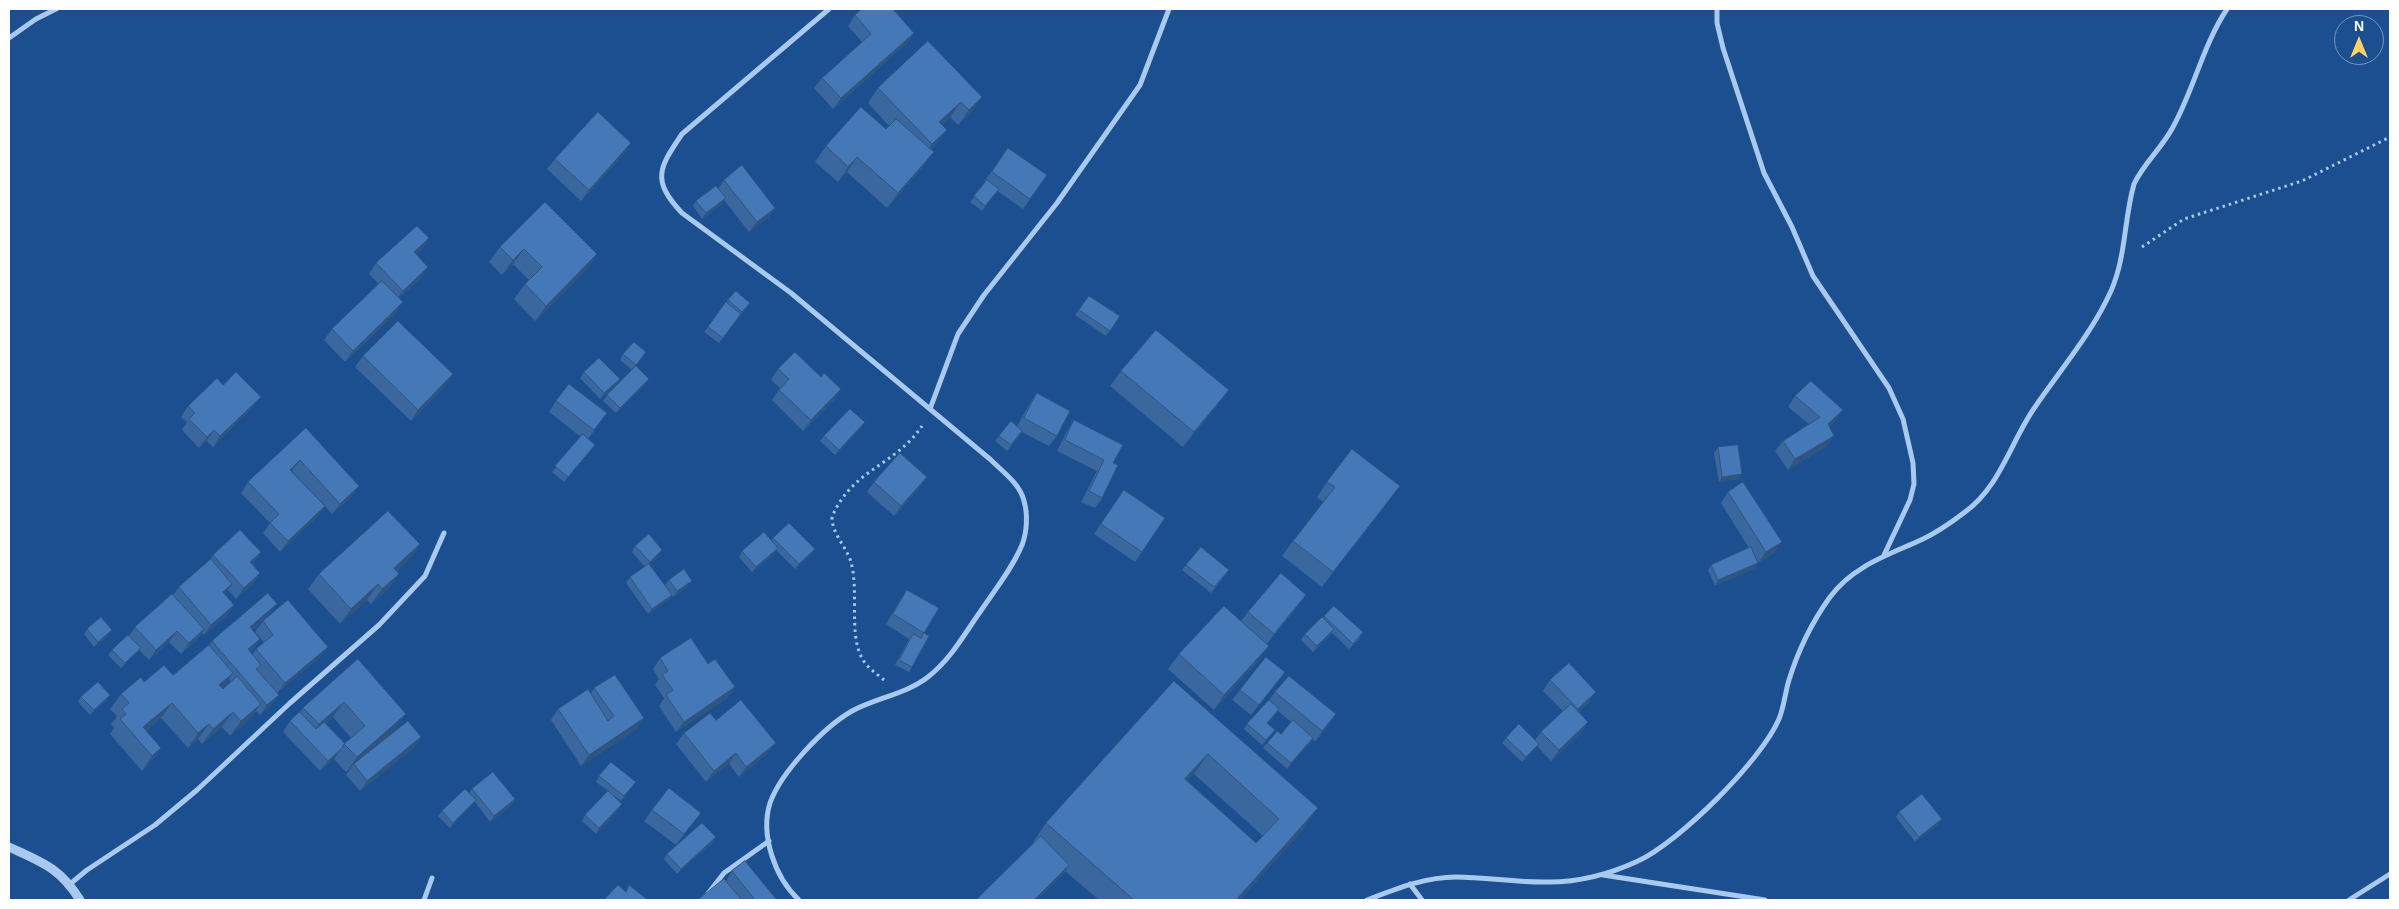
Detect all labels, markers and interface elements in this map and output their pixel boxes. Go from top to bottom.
north arrow [2334,15,2384,65]
text: N [2354,18,2364,34]

